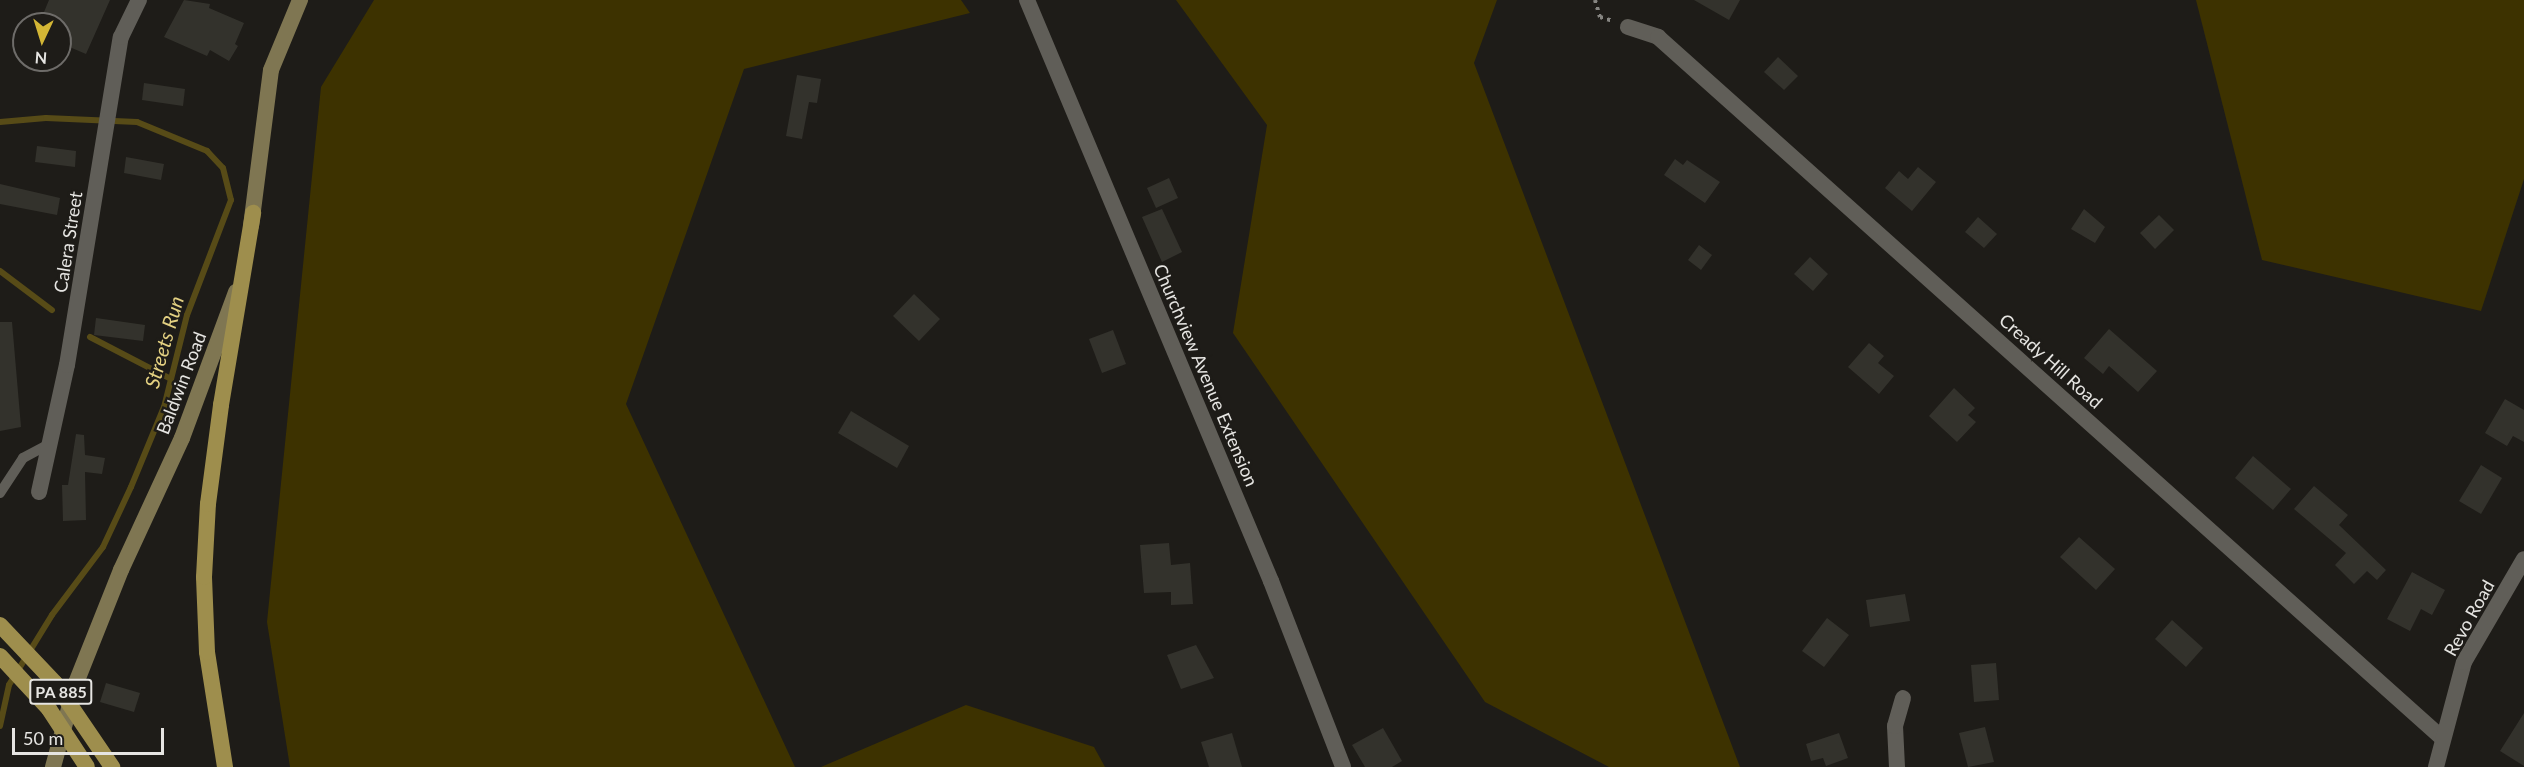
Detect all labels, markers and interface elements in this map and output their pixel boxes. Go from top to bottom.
north arrow [12,12,72,72]
text: N [34,49,48,68]
street label: Calera Street [49,190,87,294]
street label: Churchview Avenue Extension [1149,260,1263,490]
water label: Streets Run [139,293,189,391]
street label: Cready Hill Road [1995,309,2107,413]
street label: Baldwin Road [152,329,210,437]
street label: Revo Road [2439,576,2499,660]
road number: PA 885 [28,679,94,705]
scale bar [15,716,166,754]
text: 50 m [23,727,63,749]

